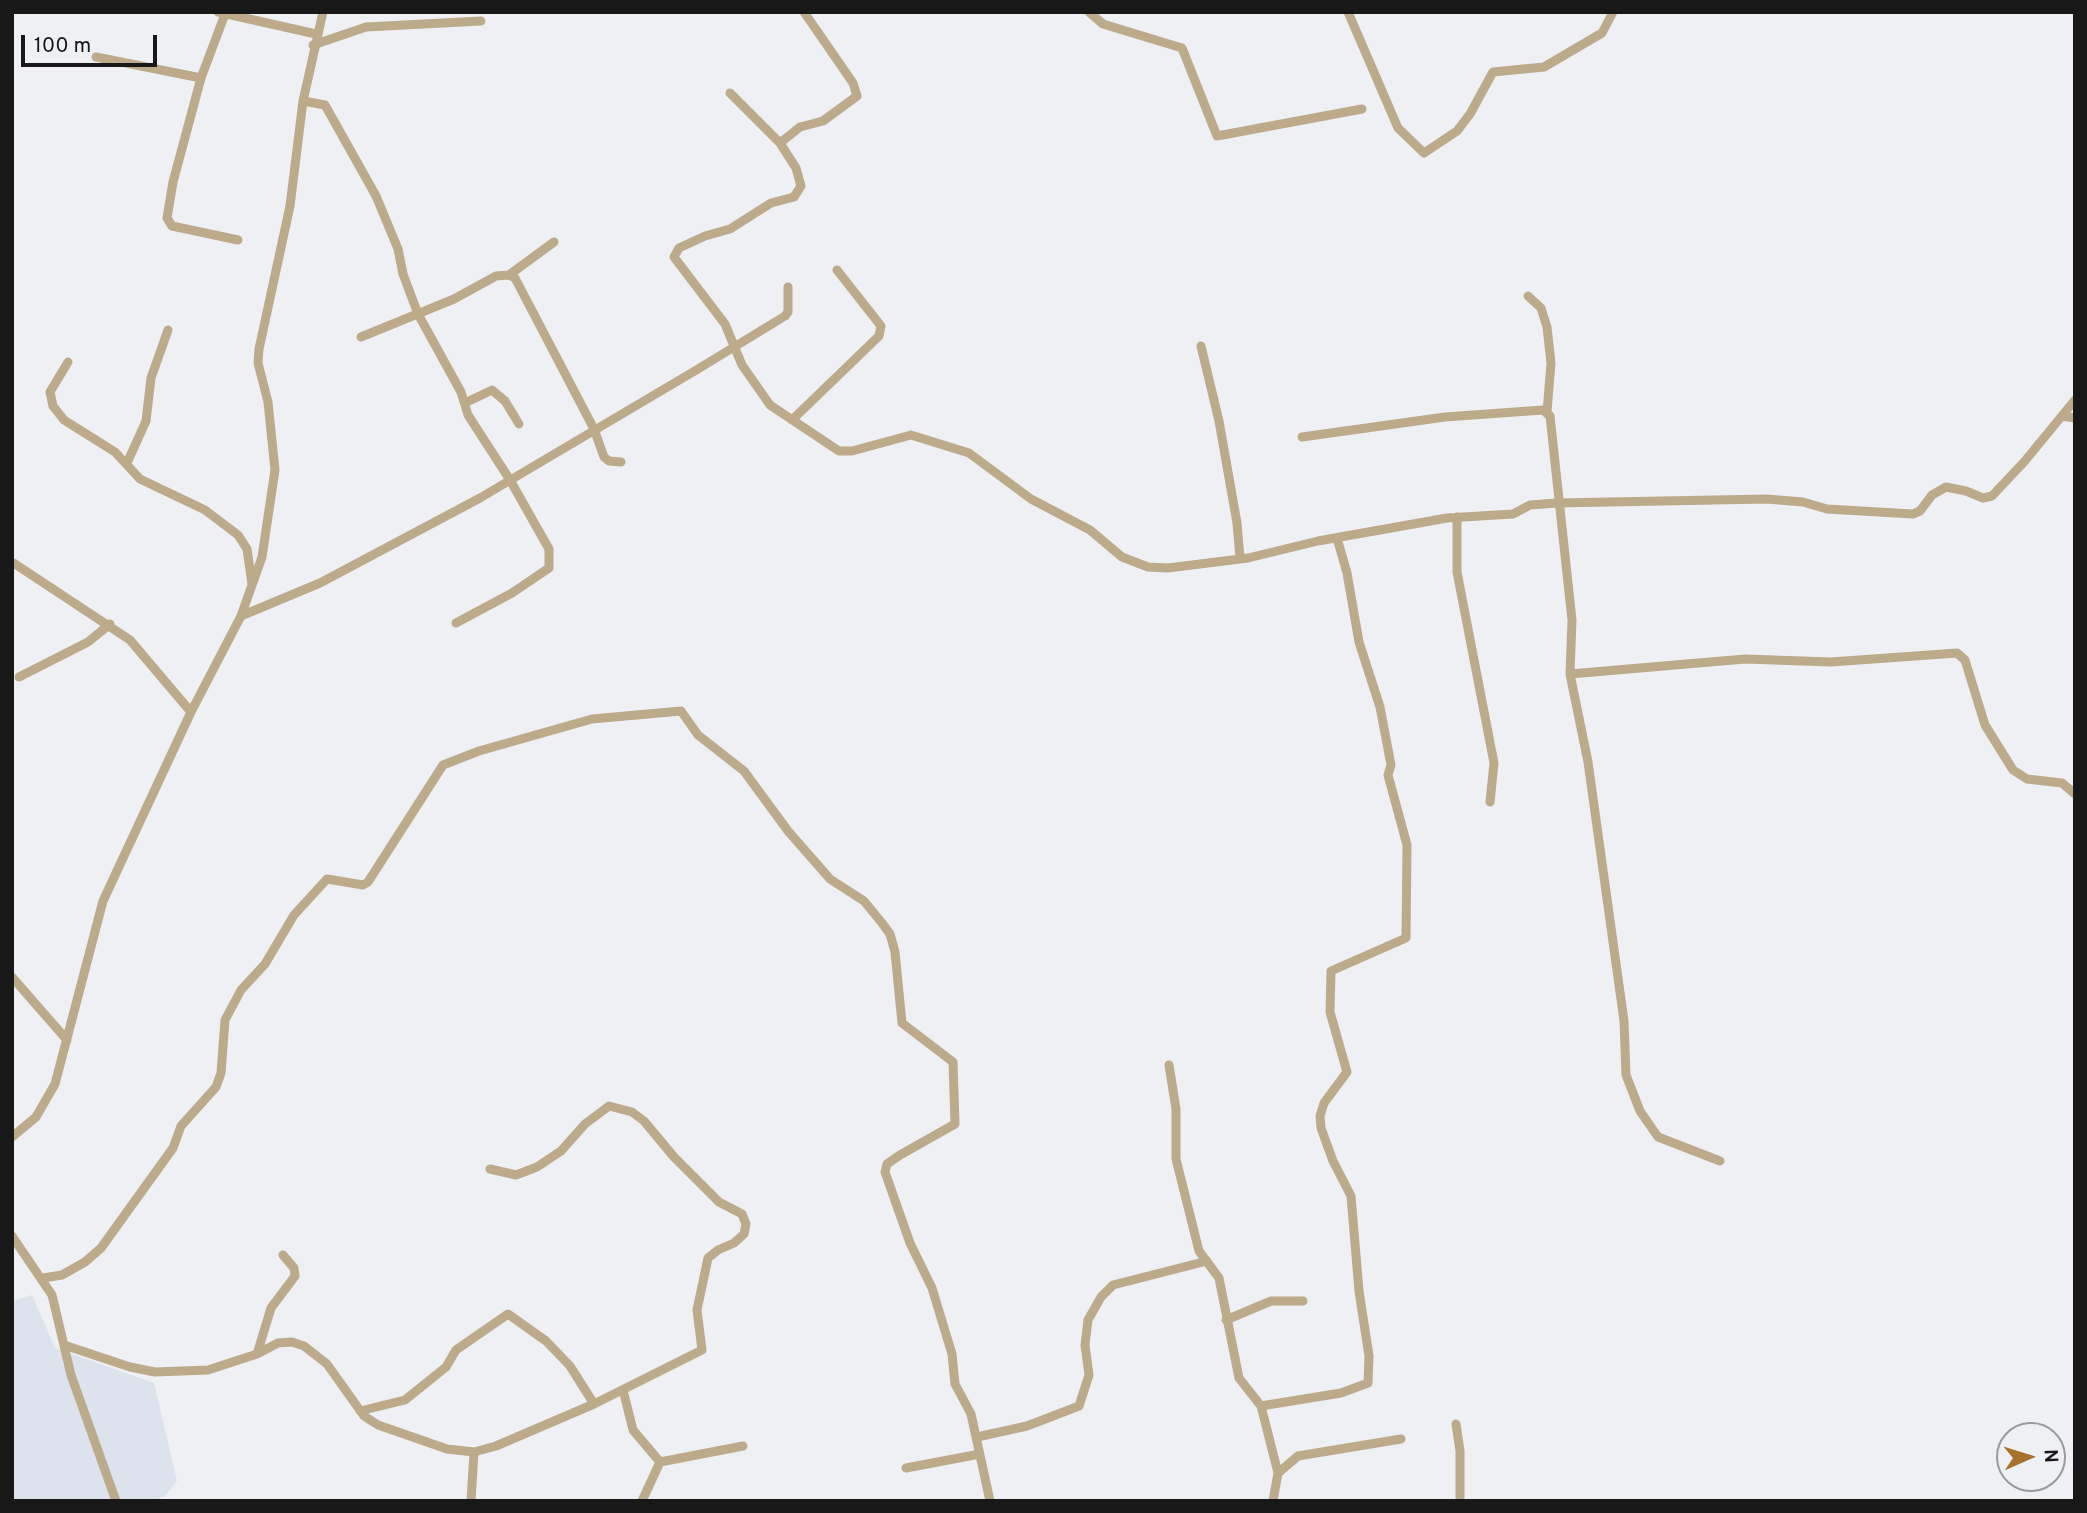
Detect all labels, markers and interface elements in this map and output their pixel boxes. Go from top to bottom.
scale bar [24,21,161,65]
text: 100 m [34,33,91,60]
north arrow [1996,1422,2066,1492]
text: N [2038,1449,2062,1463]

